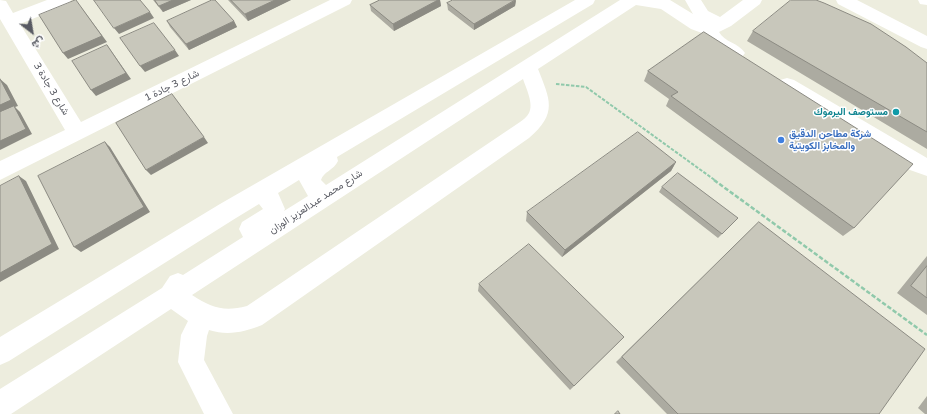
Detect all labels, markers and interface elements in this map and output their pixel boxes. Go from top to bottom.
north arrow [12,12,52,52]
text: ش [29,34,47,52]
street label: شارع 3 جادة 3 [31,61,71,117]
street label: شارع 3 جادة 1 [143,68,201,104]
place label: مستوصف اليرموك [814,106,888,118]
marker: مستوصف اليرموك [891,107,901,117]
place label: شركة مطاحن الدقيق والمخابز الكويتية [789,128,871,152]
marker: شركة مطاحن الدقيق والمخابز الكويتية [776,135,786,145]
street label: شارع محمد عبدالعزيز الوزان [267,167,365,237]

